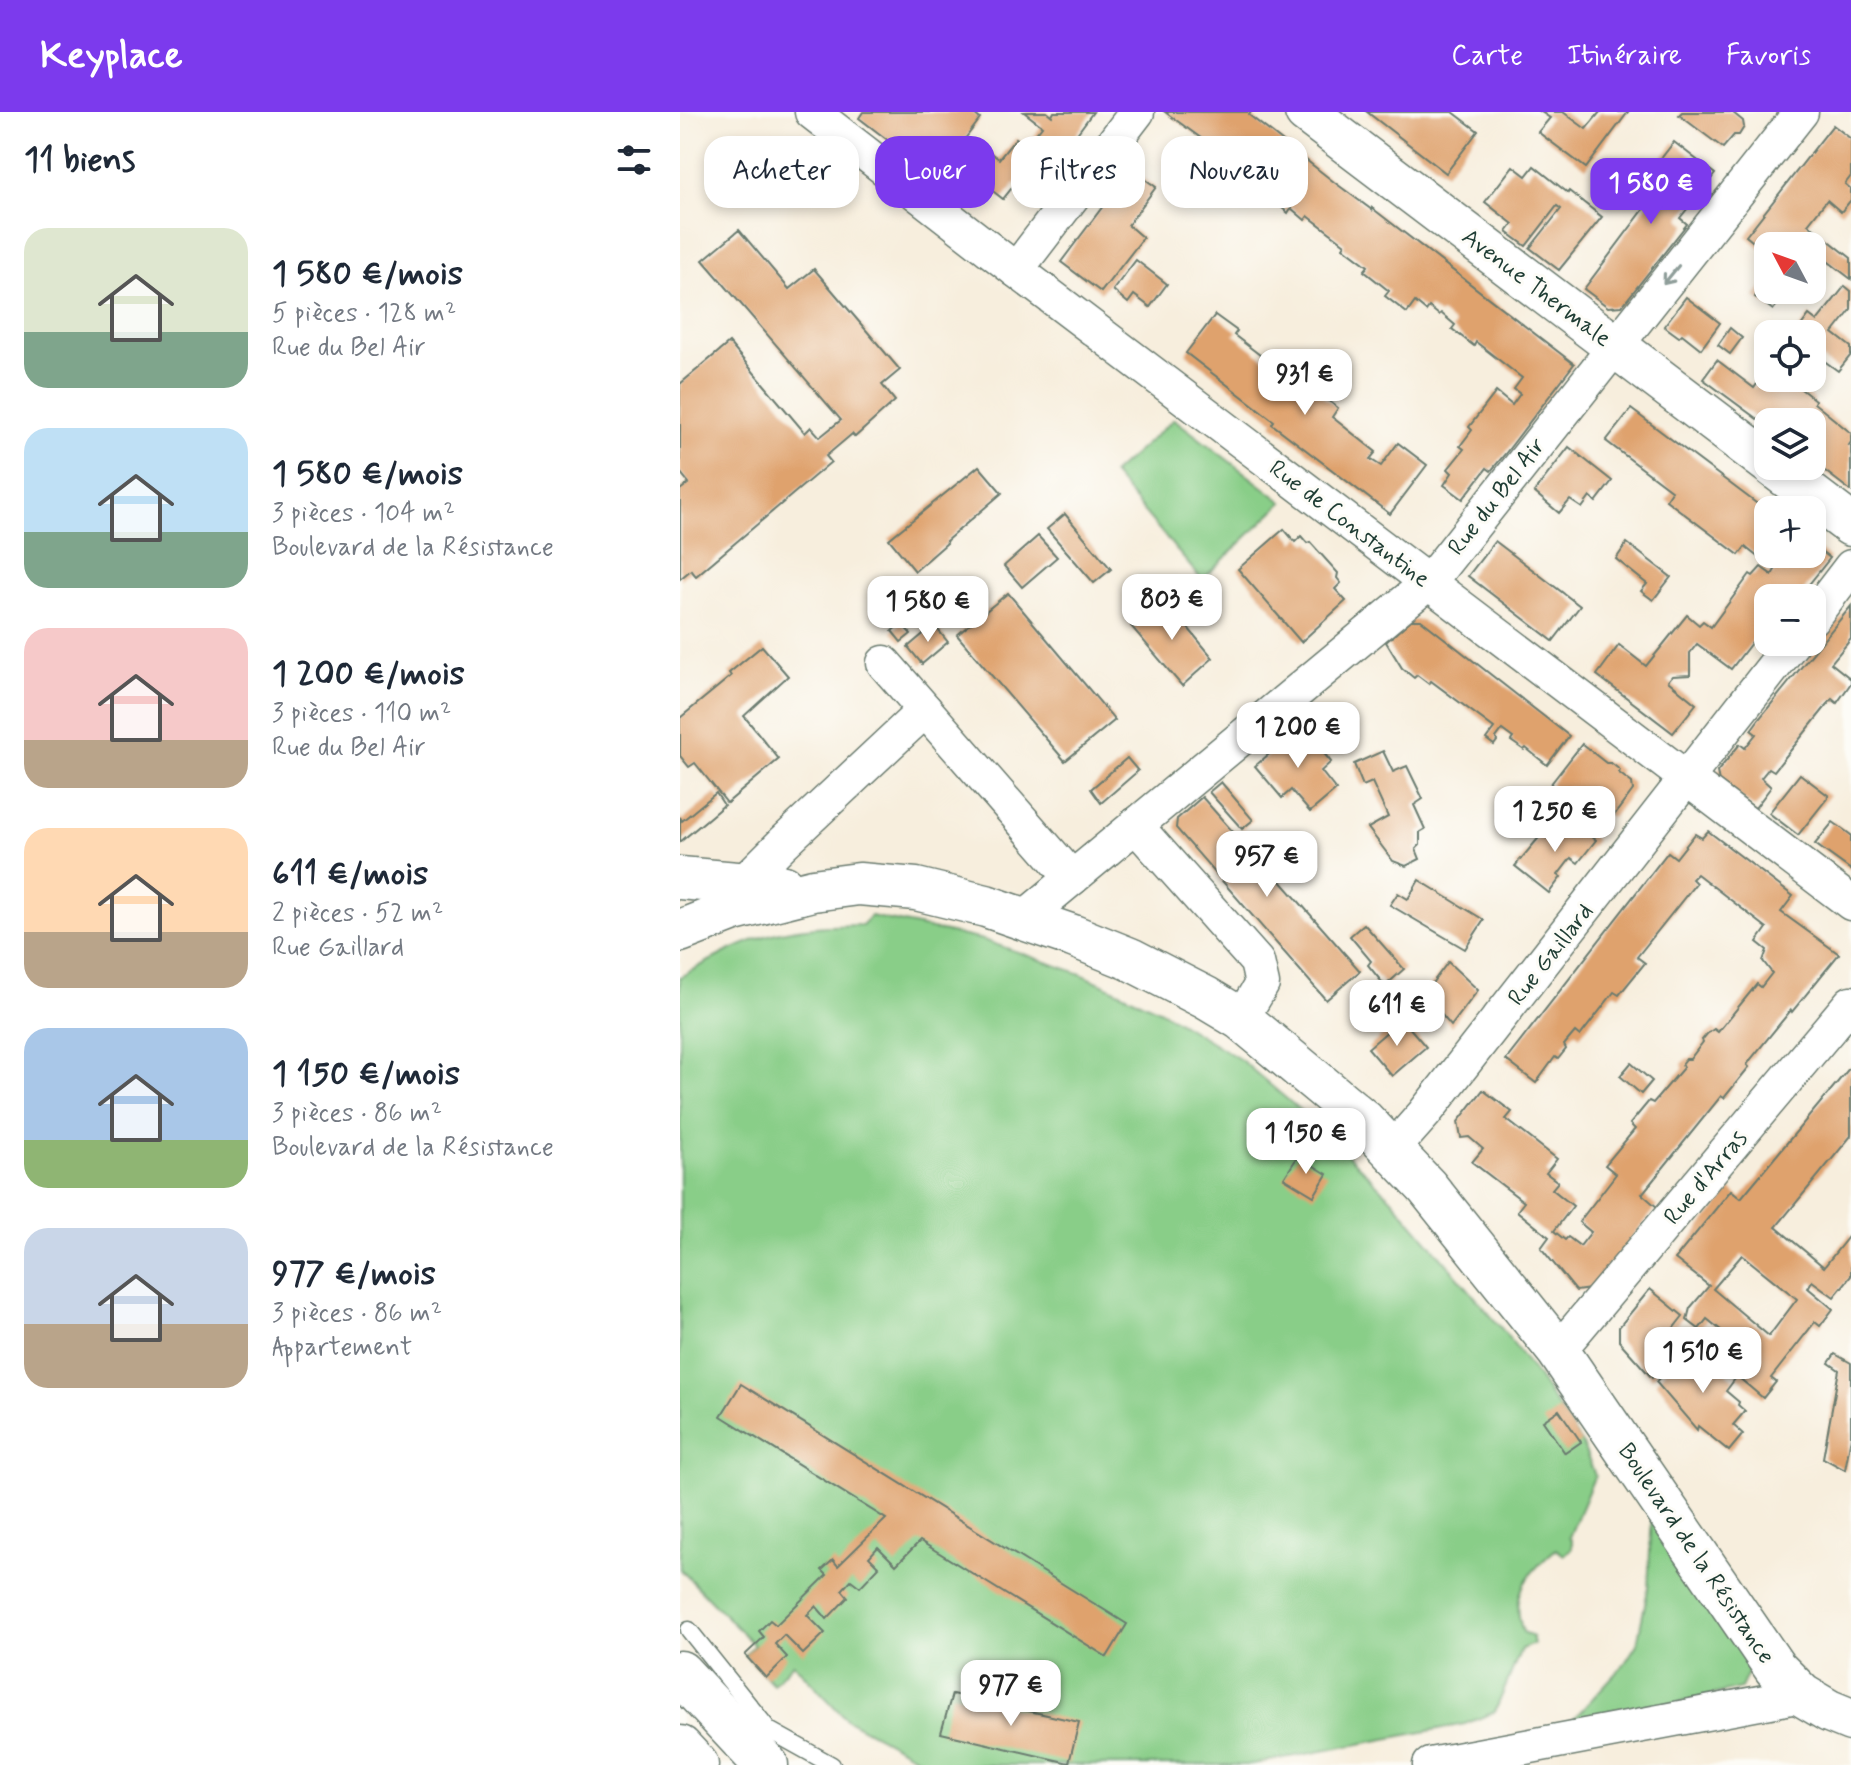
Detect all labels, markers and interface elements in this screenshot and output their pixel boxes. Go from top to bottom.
text: Keyplace [40,32,183,81]
text: Carte [1451,38,1523,75]
text: Itinéraire [1567,38,1682,75]
text: Favoris [1726,38,1811,75]
chip: Acheter [704,136,859,208]
chip: Louer [875,136,995,208]
chip: Filtres [1011,136,1145,208]
chip: Nouveau [1161,136,1308,208]
text: 11 biens [24,138,135,183]
icon: filters [612,138,656,182]
pin: 1 580 € [1577,158,1725,226]
text: 1 580 € [1608,167,1694,201]
street label: Avenue Thermale [1455,222,1617,355]
north arrow [1754,232,1826,304]
map controls [1754,232,1826,656]
text: 1 580 €/mois [272,252,463,297]
icon: home [88,260,184,356]
one-way arrow [1662,264,1680,285]
text: 5 pièces · 128 m² [272,297,456,331]
button: locate [1754,320,1826,392]
text: Rue du Bel Air [272,331,426,365]
pin: 931 € [1249,349,1361,417]
text: 931 € [1276,358,1334,392]
button: layers [1754,408,1826,480]
street label: Rue du Bel Air [1441,431,1553,562]
text: 1 580 €/mois [272,452,463,497]
street label: Rue de Constantine [1262,453,1436,595]
icon: home [88,460,184,556]
button: + [1754,496,1826,568]
text: 3 pièces · 104 m² [272,497,455,531]
text: Boulevard de la Résistance [272,531,554,565]
pin: 803 € [1116,574,1228,642]
pin: 1 580 € [854,576,1002,644]
text: 803 € [1140,583,1204,617]
button: − [1754,584,1826,656]
text: 1 580 € [885,585,971,619]
text: 1 200 €/mois [272,652,465,697]
icon: home [88,660,184,756]
text: 3 pièces · 110 m² [272,697,451,731]
pin: 1 200 € [1224,702,1372,770]
text: 1 200 € [1255,711,1341,745]
text: Rue du Bel Air [272,731,426,765]
pin: 1 250 € [1481,786,1629,854]
text: 1 250 € [1512,795,1598,829]
pin: 957 € [1211,831,1323,899]
text: 957 € [1234,840,1300,874]
text: 611 €/mois [272,852,428,897]
icon: home [88,860,184,956]
text: 2 pièces · 52 m² [272,897,443,931]
street label: Rue Gaillard [1501,897,1601,1012]
text: Rue Gaillard [272,931,404,965]
pin: 611 € [1341,980,1453,1048]
text: 611 € [1368,989,1426,1023]
text: 1 150 €/mois [272,1052,460,1097]
icon: home [88,1060,184,1156]
text: 3 pièces · 86 m² [272,1097,442,1131]
pin: 1 150 € [1232,1108,1380,1176]
text: 1 150 € [1265,1117,1347,1151]
street label: Rue d'Arras [1657,1124,1755,1232]
text: Boulevard de la Résistance [272,1131,554,1165]
text: 977 €/mois [272,1252,436,1297]
icon: home [88,1260,184,1356]
text: 3 pièces · 86 m² [272,1297,442,1331]
pin: 1 510 € [1629,1327,1777,1395]
text: Appartement [272,1331,412,1365]
text: 1 510 € [1662,1336,1744,1370]
street label: Boulevard de la Résistance [1610,1437,1781,1670]
pin: 977 € [955,1660,1067,1728]
text: 977 € [979,1669,1043,1703]

